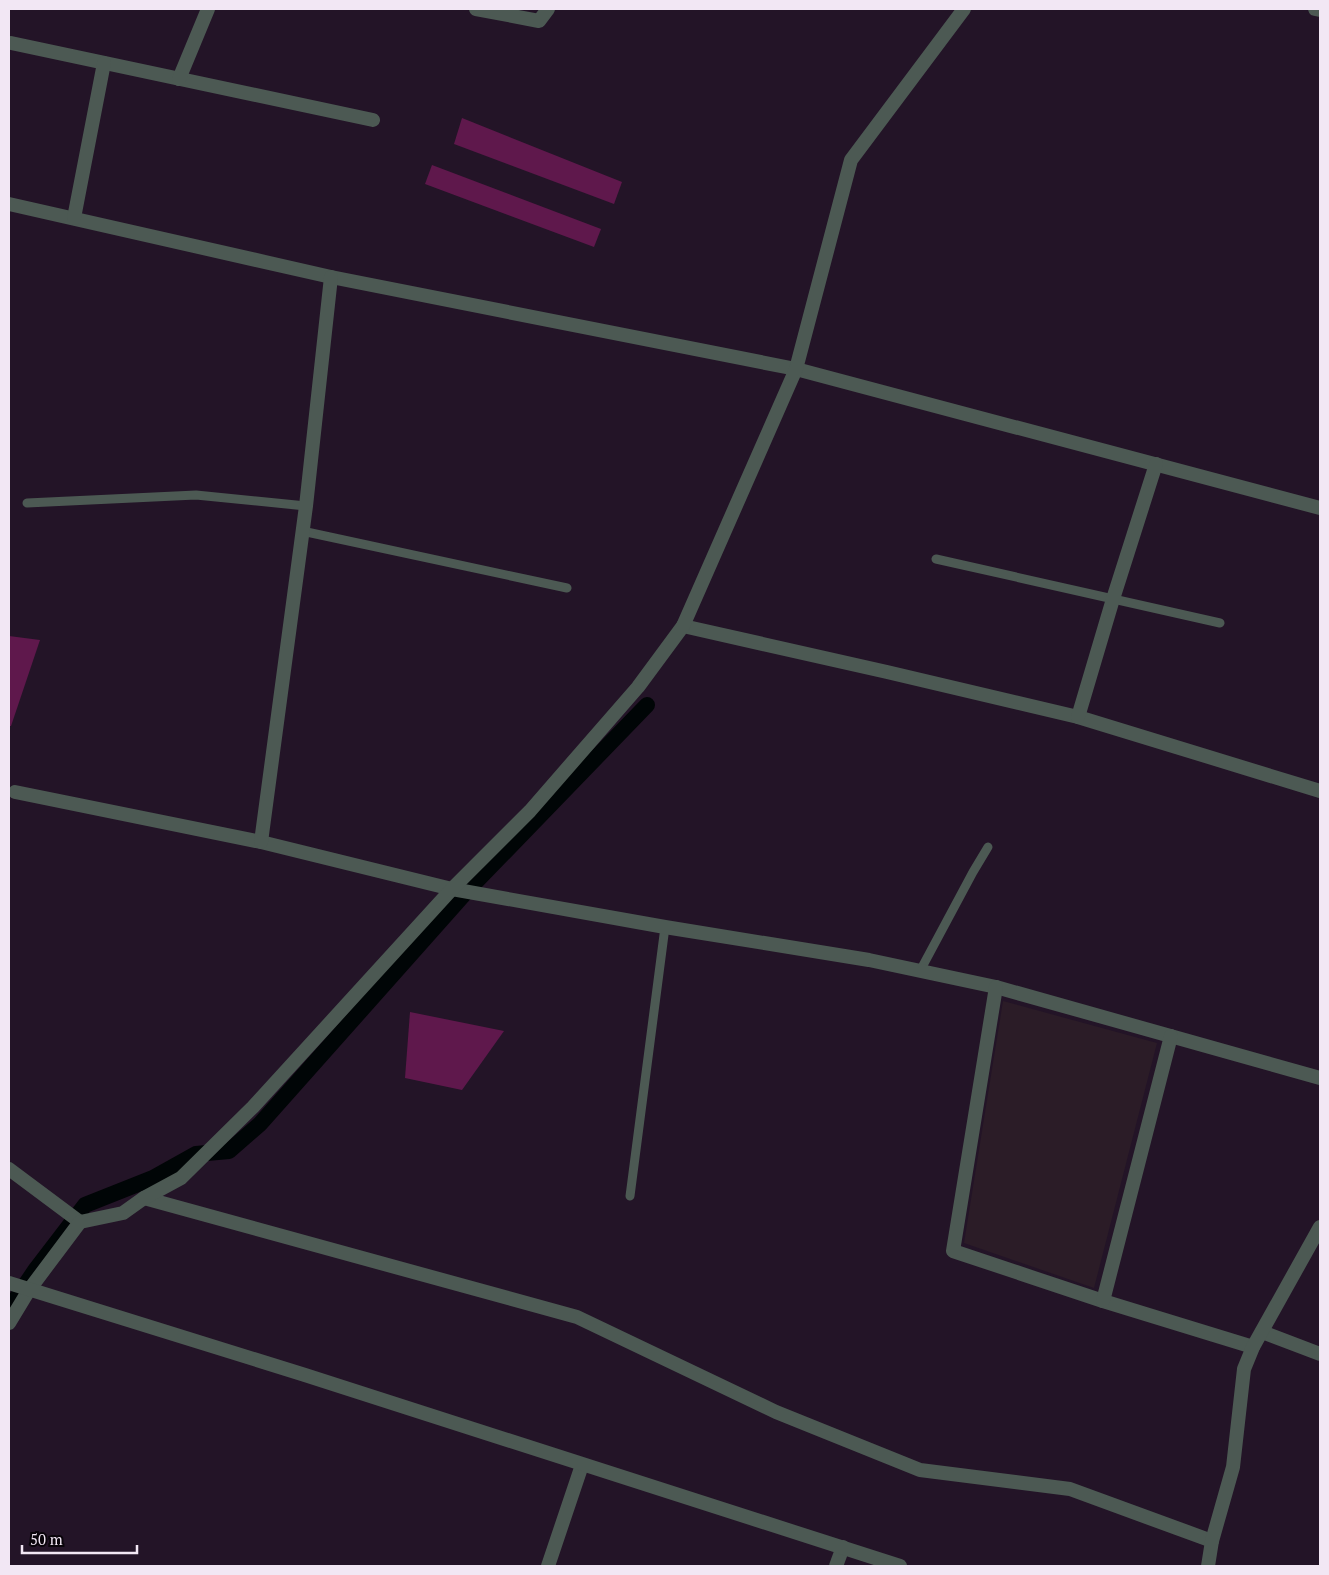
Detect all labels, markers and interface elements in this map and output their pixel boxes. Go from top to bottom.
scale bar [22,1522,138,1554]
text: 50 m [30,1529,63,1549]

